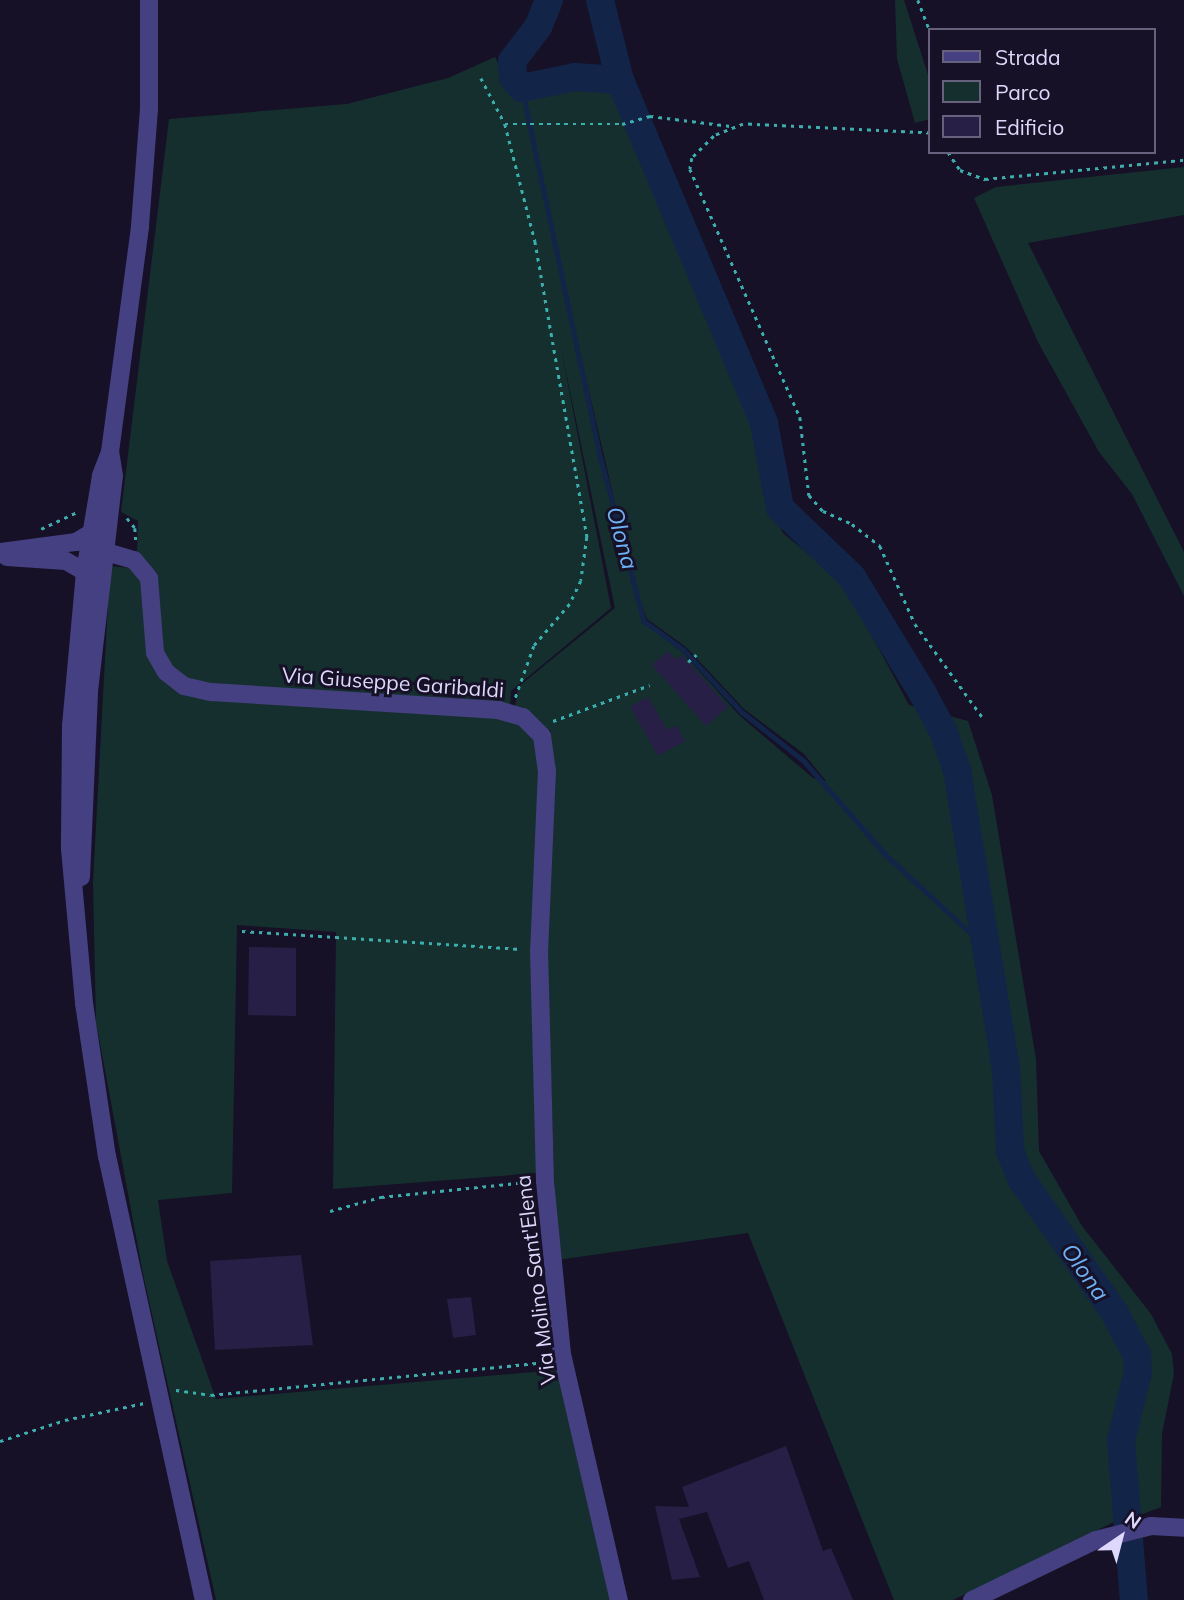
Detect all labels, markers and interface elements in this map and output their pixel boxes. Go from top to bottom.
legend [928,28,1156,154]
text: Strada [995,44,1061,70]
text: Parco [995,79,1050,105]
text: Edificio [995,114,1064,140]
water label: Olona [600,504,644,572]
street label: Via Giuseppe Garibaldi [281,662,505,702]
street label: Via Molino Sant'Elena [510,1174,560,1386]
water label: Olona [1055,1238,1115,1306]
north arrow [1086,1502,1156,1572]
text: N [1120,1506,1146,1534]

